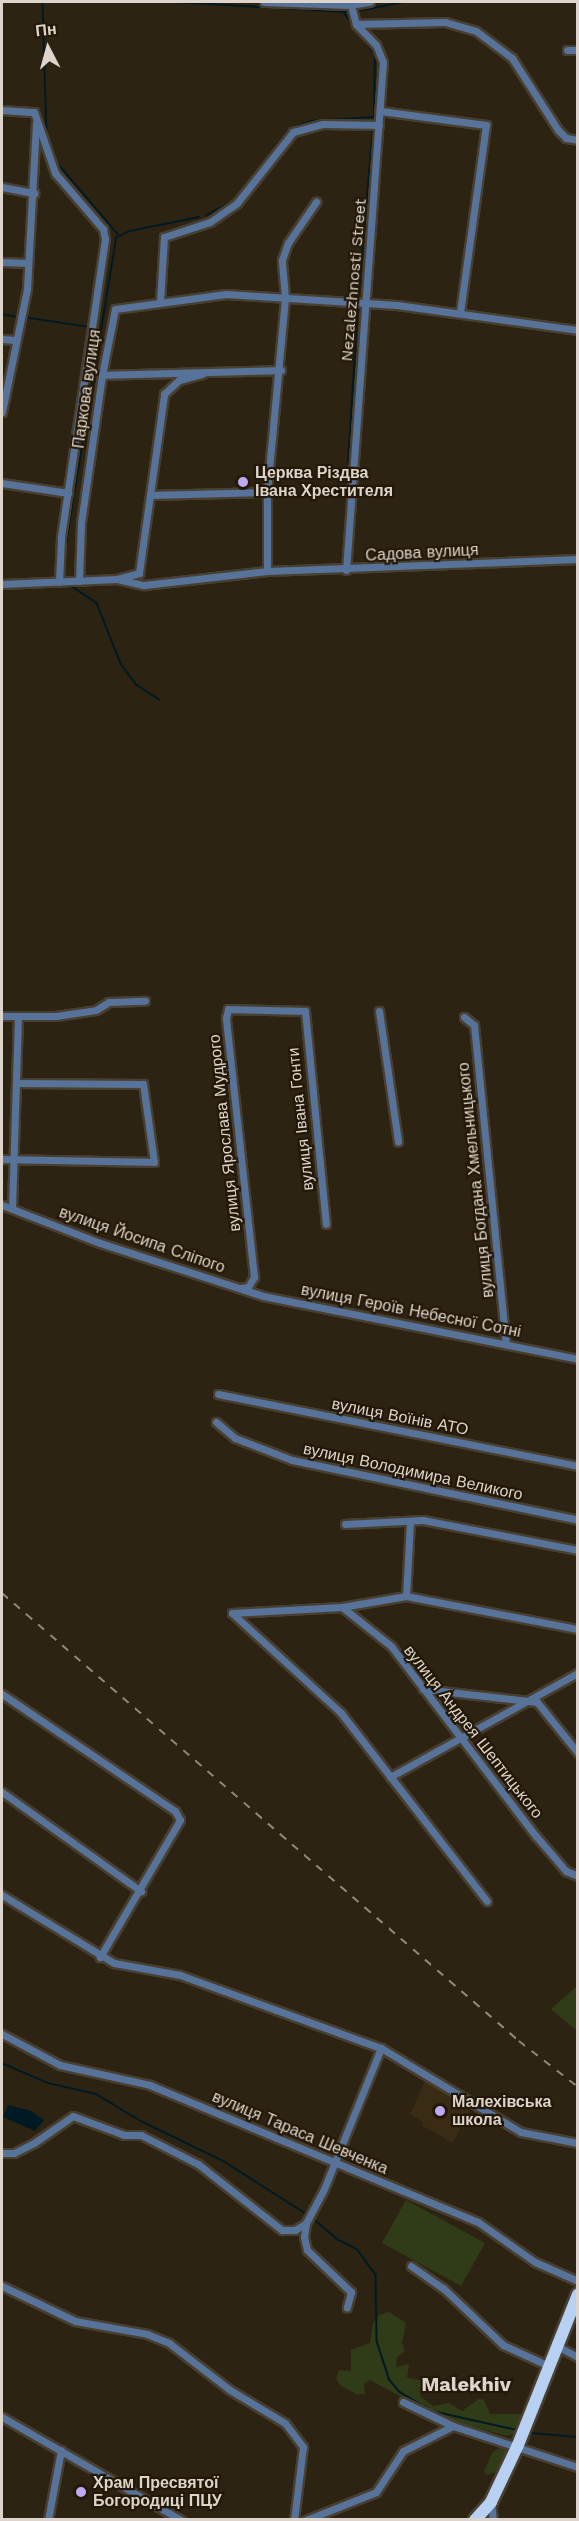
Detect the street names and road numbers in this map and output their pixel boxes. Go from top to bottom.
street label: Nezalezhnosti Street [337,198,371,362]
street label: Паркова вулиця [69,328,105,450]
street label: Садова вулиця [365,540,479,566]
street label: вулиця Ярослава Мудрого [205,1033,245,1233]
street label: вулиця Івана Гонти [284,1046,318,1192]
street label: вулиця Богдана Хмельницького [454,1061,498,1299]
street label: вулиця Йосипа Сліпого [57,1203,227,1277]
street label: вулиця Героїв Небесної Сотні [299,1280,523,1342]
street label: вулиця Воїнів АТО [330,1394,470,1440]
street label: вулиця Володимира Великого [302,1439,524,1505]
street label: вулиця Андрея Шептицького [399,1642,547,1822]
street label: вулиця Тараса Шевченка [209,2087,391,2179]

